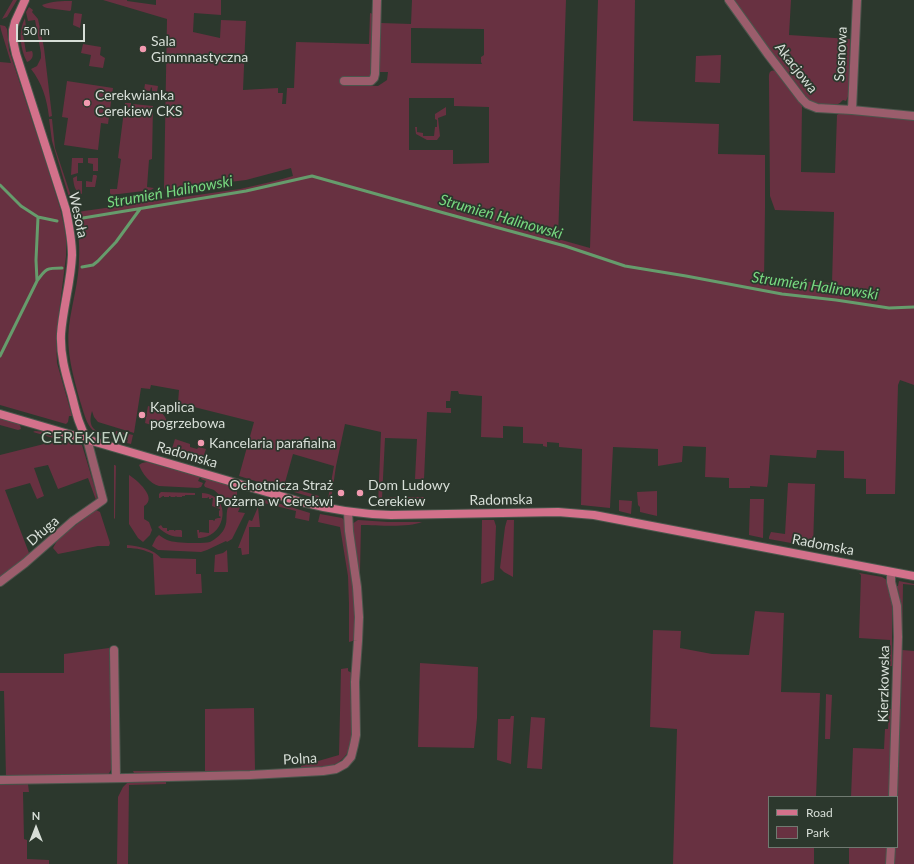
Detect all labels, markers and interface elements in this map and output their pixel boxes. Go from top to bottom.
scale bar [18,16,87,42]
text: 50 m [23,23,50,38]
street label: Sosnowa [831,26,851,82]
place label: Sala Gimmnastyczna [151,33,248,66]
street label: Akacjowa [771,39,821,97]
marker: Sala Gimmnastyczna [138,44,148,54]
place label: Cerekwianka Cerekiew CKS [95,87,182,120]
marker: Cerekwianka Cerekiew CKS [82,98,92,108]
water label: Strumień Halinowski [106,172,234,212]
street label: Wesoła [65,191,91,239]
water label: Strumień Halinowski [437,191,565,243]
water label: Strumień Halinowski [751,268,879,304]
place label: Kaplica pogrzebowa [150,399,225,432]
marker: Kaplica pogrzebowa [137,410,147,420]
district label: CEREKIEW [41,428,129,448]
place label: Kancelaria parafialna [209,435,336,451]
street label: Radomska [154,438,220,472]
marker: Kancelaria parafialna [196,438,206,448]
place label: Ochotnicza Straż Pożarna w Cerekwi [216,477,333,510]
place label: Dom Ludowy Cerekiew [368,477,450,510]
marker: Ochotnicza Straż Pożarna w Cerekwi [336,488,346,498]
marker: Dom Ludowy Cerekiew [355,488,365,498]
street label: Radomska [469,491,533,509]
street label: Długa [24,513,62,549]
street label: Radomska [790,531,856,559]
street label: Kierzkowska [875,645,893,723]
street label: Polna [283,750,317,768]
legend [768,796,898,848]
text: Road [806,805,833,820]
north arrow [16,808,56,848]
text: N [32,809,40,822]
text: Park [806,825,829,840]

